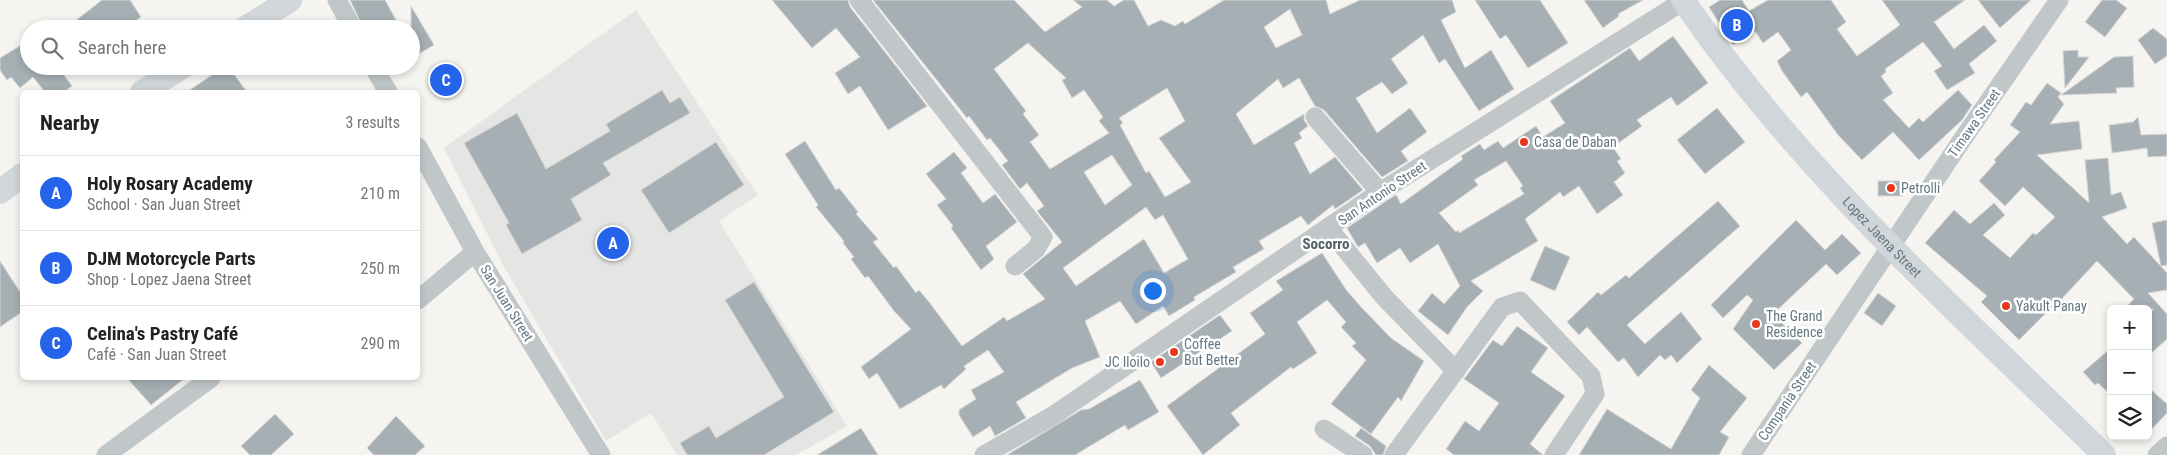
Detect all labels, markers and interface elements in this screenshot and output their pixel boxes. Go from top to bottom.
pin: B [1721,6,1753,44]
search box [20,20,420,75]
icon: search [38,34,66,62]
text: Search here [78,36,166,59]
pin: C [430,61,462,99]
street label: Timawa Street [1945,86,2003,160]
text: Nearby [40,111,99,135]
text: 3 results [345,113,400,132]
place label: Casa de Daban [1534,134,1617,150]
marker: Casa de Daban [1518,136,1530,148]
street label: San Antonio Street [1335,158,1429,228]
text: Holy Rosary Academy [87,172,253,195]
place label: Petrolli [1901,180,1940,196]
marker: Petrolli [1885,182,1897,194]
text: A [51,184,61,203]
text: 210 m [361,184,400,203]
street label: Lopez Jaena Street [1839,193,1925,281]
text: School · San Juan Street [87,195,241,214]
pin: A [597,224,629,262]
district label: Socorro [1302,235,1350,253]
text: DJM Motorcycle Parts [87,247,256,270]
text: B [52,259,60,278]
text: 250 m [361,259,400,278]
street label: San Juan Street [477,262,537,344]
text: Shop · Lopez Jaena Street [87,270,251,289]
your location [1140,278,1166,304]
place label: Yakult Panay [2016,298,2087,314]
marker: Yakult Panay [2000,300,2012,312]
map controls [2107,305,2152,440]
button: + [2107,305,2152,350]
place label: The Grand Residence [1766,308,1823,340]
marker: The Grand Residence [1750,318,1762,330]
text: Celina's Pastry Café [87,322,238,345]
text: C [51,334,61,353]
text: 290 m [361,334,400,353]
place label: Coffee But Better [1184,336,1239,368]
text: Café · San Juan Street [87,345,227,364]
marker: Coffee But Better [1168,346,1180,358]
button: − [2107,350,2152,395]
place label: JC Iloilo [1105,354,1150,370]
marker: JC Iloilo [1154,356,1166,368]
street label: Compania Street [1755,358,1819,444]
button: layers [2107,395,2152,440]

